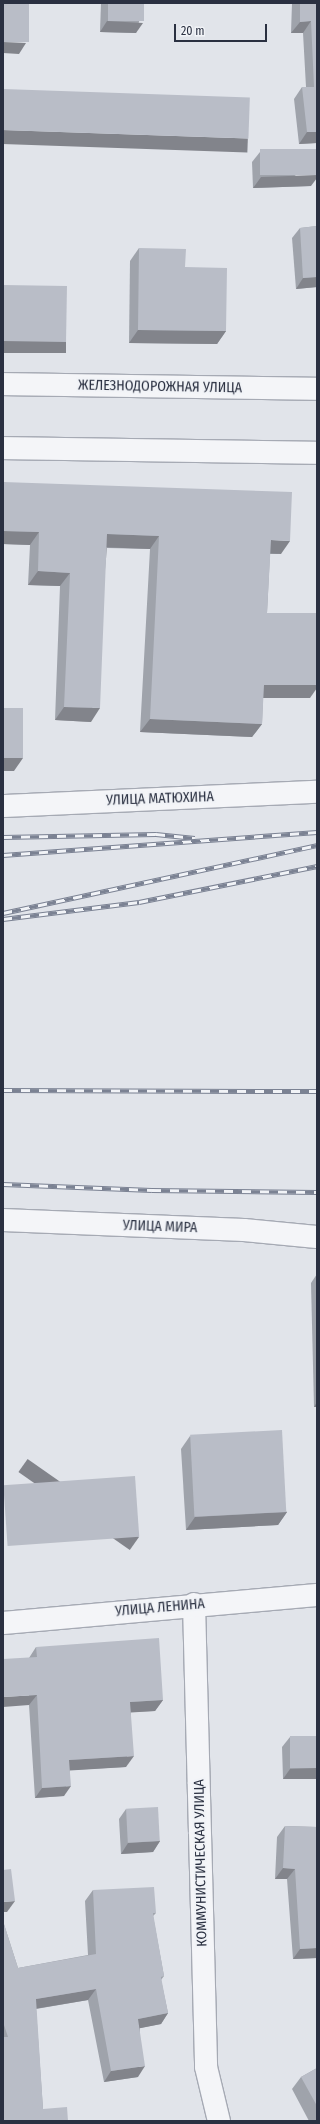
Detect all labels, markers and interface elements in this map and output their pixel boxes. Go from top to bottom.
scale bar [176,16,269,42]
text: 20 m [181,24,205,38]
street label: ЖЕЛЕЗНОДОРОЖНАЯ УЛИЦА [78,377,242,397]
street label: УЛИЦА МАТЮХИНА [106,789,214,809]
street label: УЛИЦА МИРА [122,1217,198,1237]
street label: УЛИЦА ЛЕНИНА [114,1596,206,1620]
street label: КОММУНИСТИЧЕСКАЯ УЛИЦА [191,1779,211,1947]

